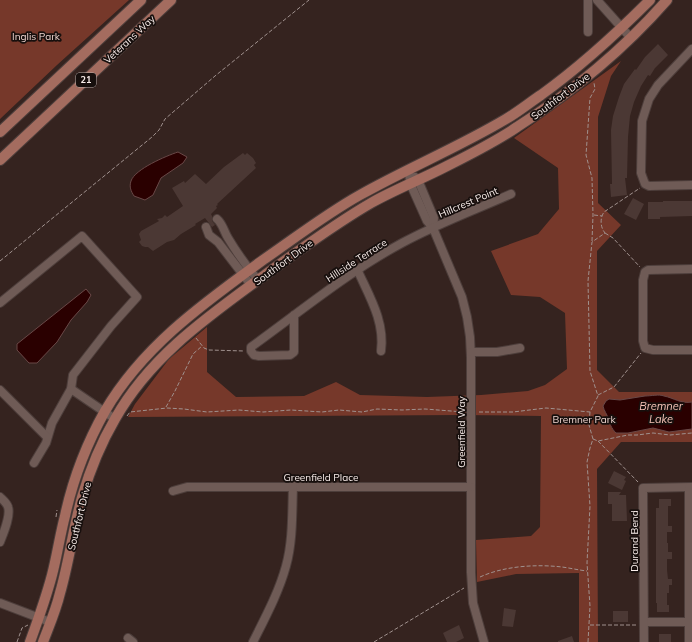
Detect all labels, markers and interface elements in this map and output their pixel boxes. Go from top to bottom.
street label: Veterans Way [101,12,158,66]
park label: Inglis Park [12,30,61,43]
street label: Southfort Drive [528,70,592,123]
road number: 21 [76,73,96,87]
street label: Hillcrest Point [436,184,500,221]
street label: Hillside Terrace [323,236,389,285]
street label: Southfort Drive [251,237,316,288]
street label: Greenfield Way [455,396,468,468]
water label: Bremner Lake [639,399,684,426]
park label: Bremner Park [552,413,616,426]
street label: Greenfield Place [284,471,358,484]
street label: Southfort Drive [65,480,94,552]
street label: Durand Bend [628,510,641,572]

